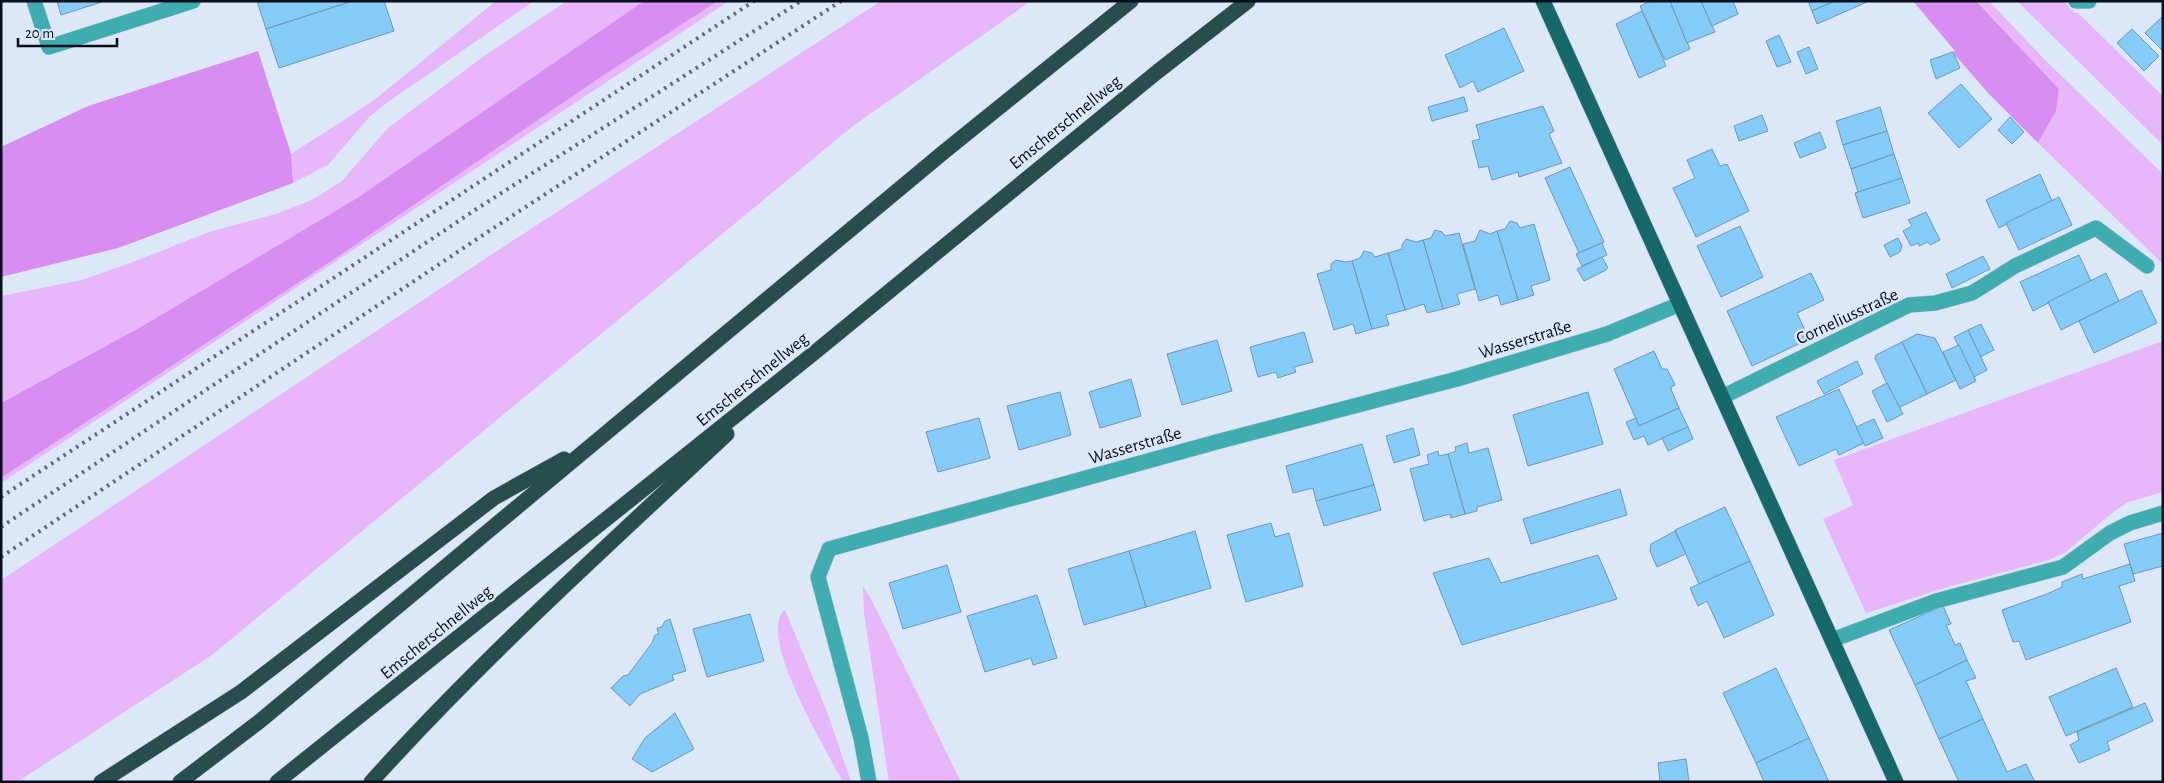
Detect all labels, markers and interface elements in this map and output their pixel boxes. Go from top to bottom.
scale bar [18,15,116,47]
text: 20 m [25,26,54,41]
street label: Emscherschnellweg [1006,72,1125,173]
street label: Corneliusstraße [1794,285,1901,348]
street label: Wasserstraße [1477,317,1574,363]
street label: Emscherschnellweg [693,329,812,430]
street label: Wasserstraße [1087,424,1184,468]
street label: Emscherschnellweg [377,582,496,683]

